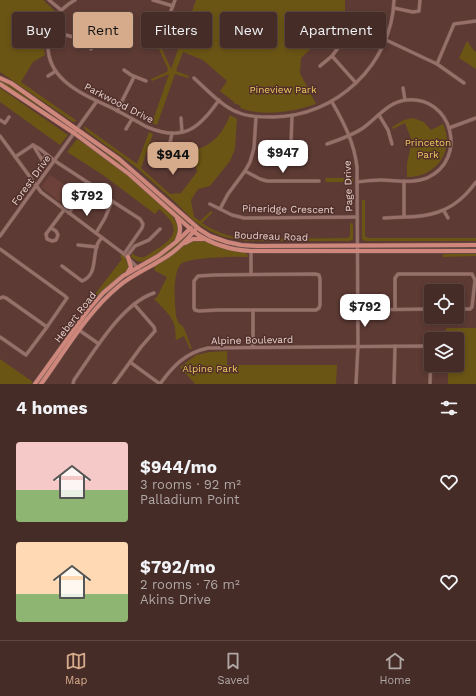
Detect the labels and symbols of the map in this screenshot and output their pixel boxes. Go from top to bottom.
street label: Parkwood Drive [83,81,156,125]
park label: Pineview Park [249,84,317,95]
park label: Princeton Park [405,137,451,160]
pin: $947 [259,140,307,174]
pin: $944 [149,142,197,176]
street label: Forest Drive [9,153,53,207]
street label: Page Drive [342,160,354,212]
pin: $792 [63,183,111,217]
street label: Pineridge Crescent [242,203,335,215]
street label: Boudreau Road [234,229,308,243]
street label: Hebert Road [52,290,98,344]
pin: $792 [341,294,389,328]
street label: Alpine Boulevard [211,334,293,346]
park label: Alpine Park [182,363,238,374]

